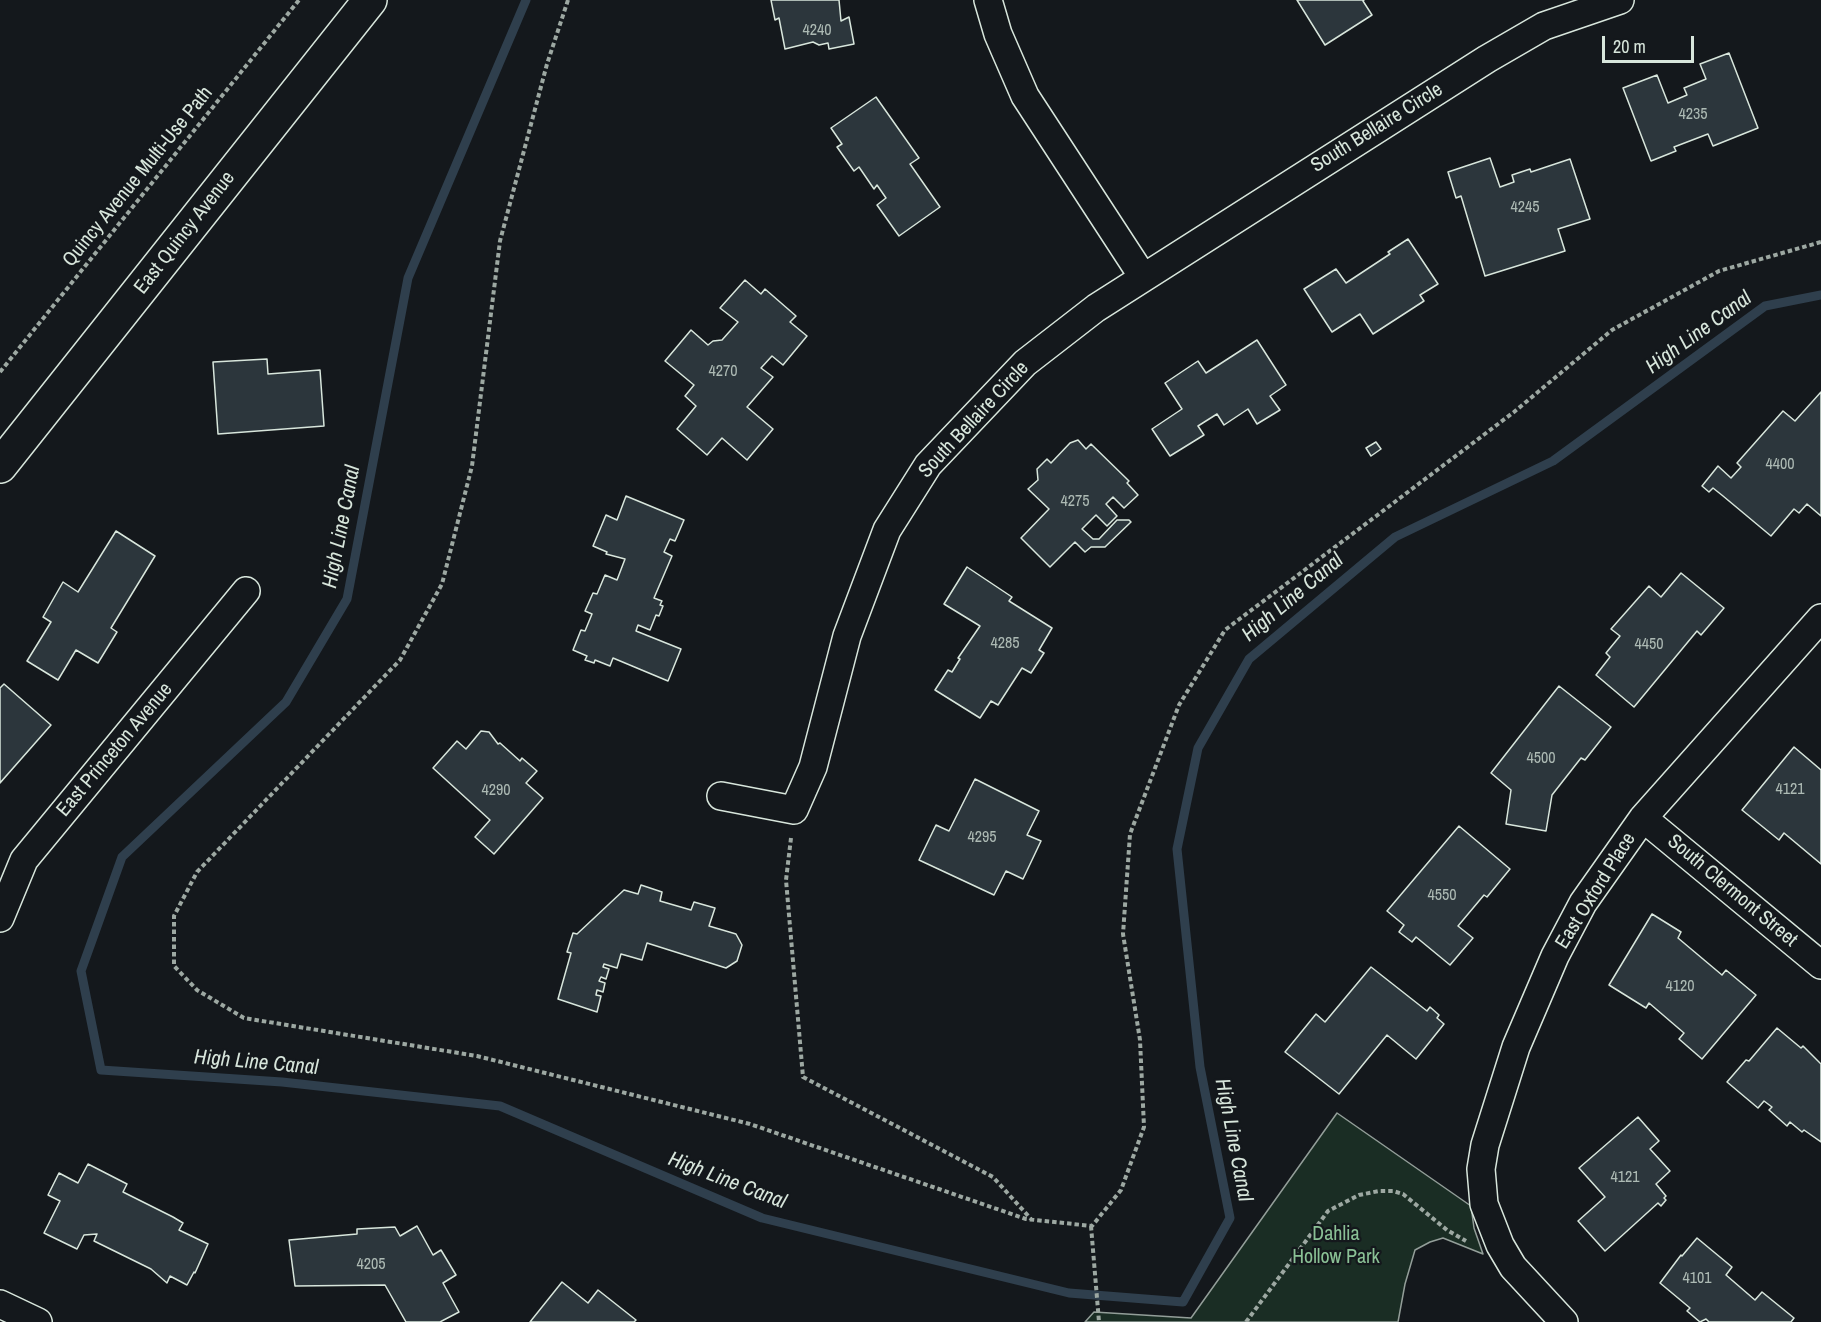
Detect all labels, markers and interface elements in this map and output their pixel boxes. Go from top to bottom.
house number: 4240 [802,21,832,41]
scale bar [1605,24,1696,62]
text: 20 m [1613,34,1646,59]
street label: South Bellaire Circle [1307,78,1447,178]
street label: Quincy Avenue Multi-Use Path [58,82,218,272]
house number: 4235 [1678,105,1708,125]
street label: East Quincy Avenue [130,167,240,299]
house number: 4245 [1510,198,1540,218]
water label: High Line Canal [1641,286,1757,380]
street label: South Bellaire Circle [914,357,1034,483]
house number: 4270 [708,362,738,382]
house number: 4400 [1765,455,1795,475]
water label: High Line Canal [318,464,366,590]
house number: 4275 [1060,492,1090,512]
water label: High Line Canal [1237,548,1349,648]
house number: 4285 [990,634,1020,654]
house number: 4450 [1634,635,1664,655]
street label: East Princeton Avenue [52,678,178,822]
house number: 4500 [1526,749,1556,769]
house number: 4121 [1775,780,1805,800]
house number: 4290 [481,781,511,801]
house number: 4295 [967,828,997,848]
street label: East Oxford Place [1551,829,1641,953]
street label: South Clermont Street [1662,830,1802,952]
house number: 4550 [1427,886,1457,906]
house number: 4120 [1665,977,1695,997]
water label: High Line Canal [193,1045,319,1081]
water label: High Line Canal [1209,1077,1257,1203]
water label: High Line Canal [664,1147,790,1215]
house number: 4121 [1610,1168,1640,1188]
park label: Dahlia Hollow Park [1292,1223,1380,1270]
house number: 4205 [356,1255,386,1275]
house number: 4101 [1682,1269,1712,1289]

